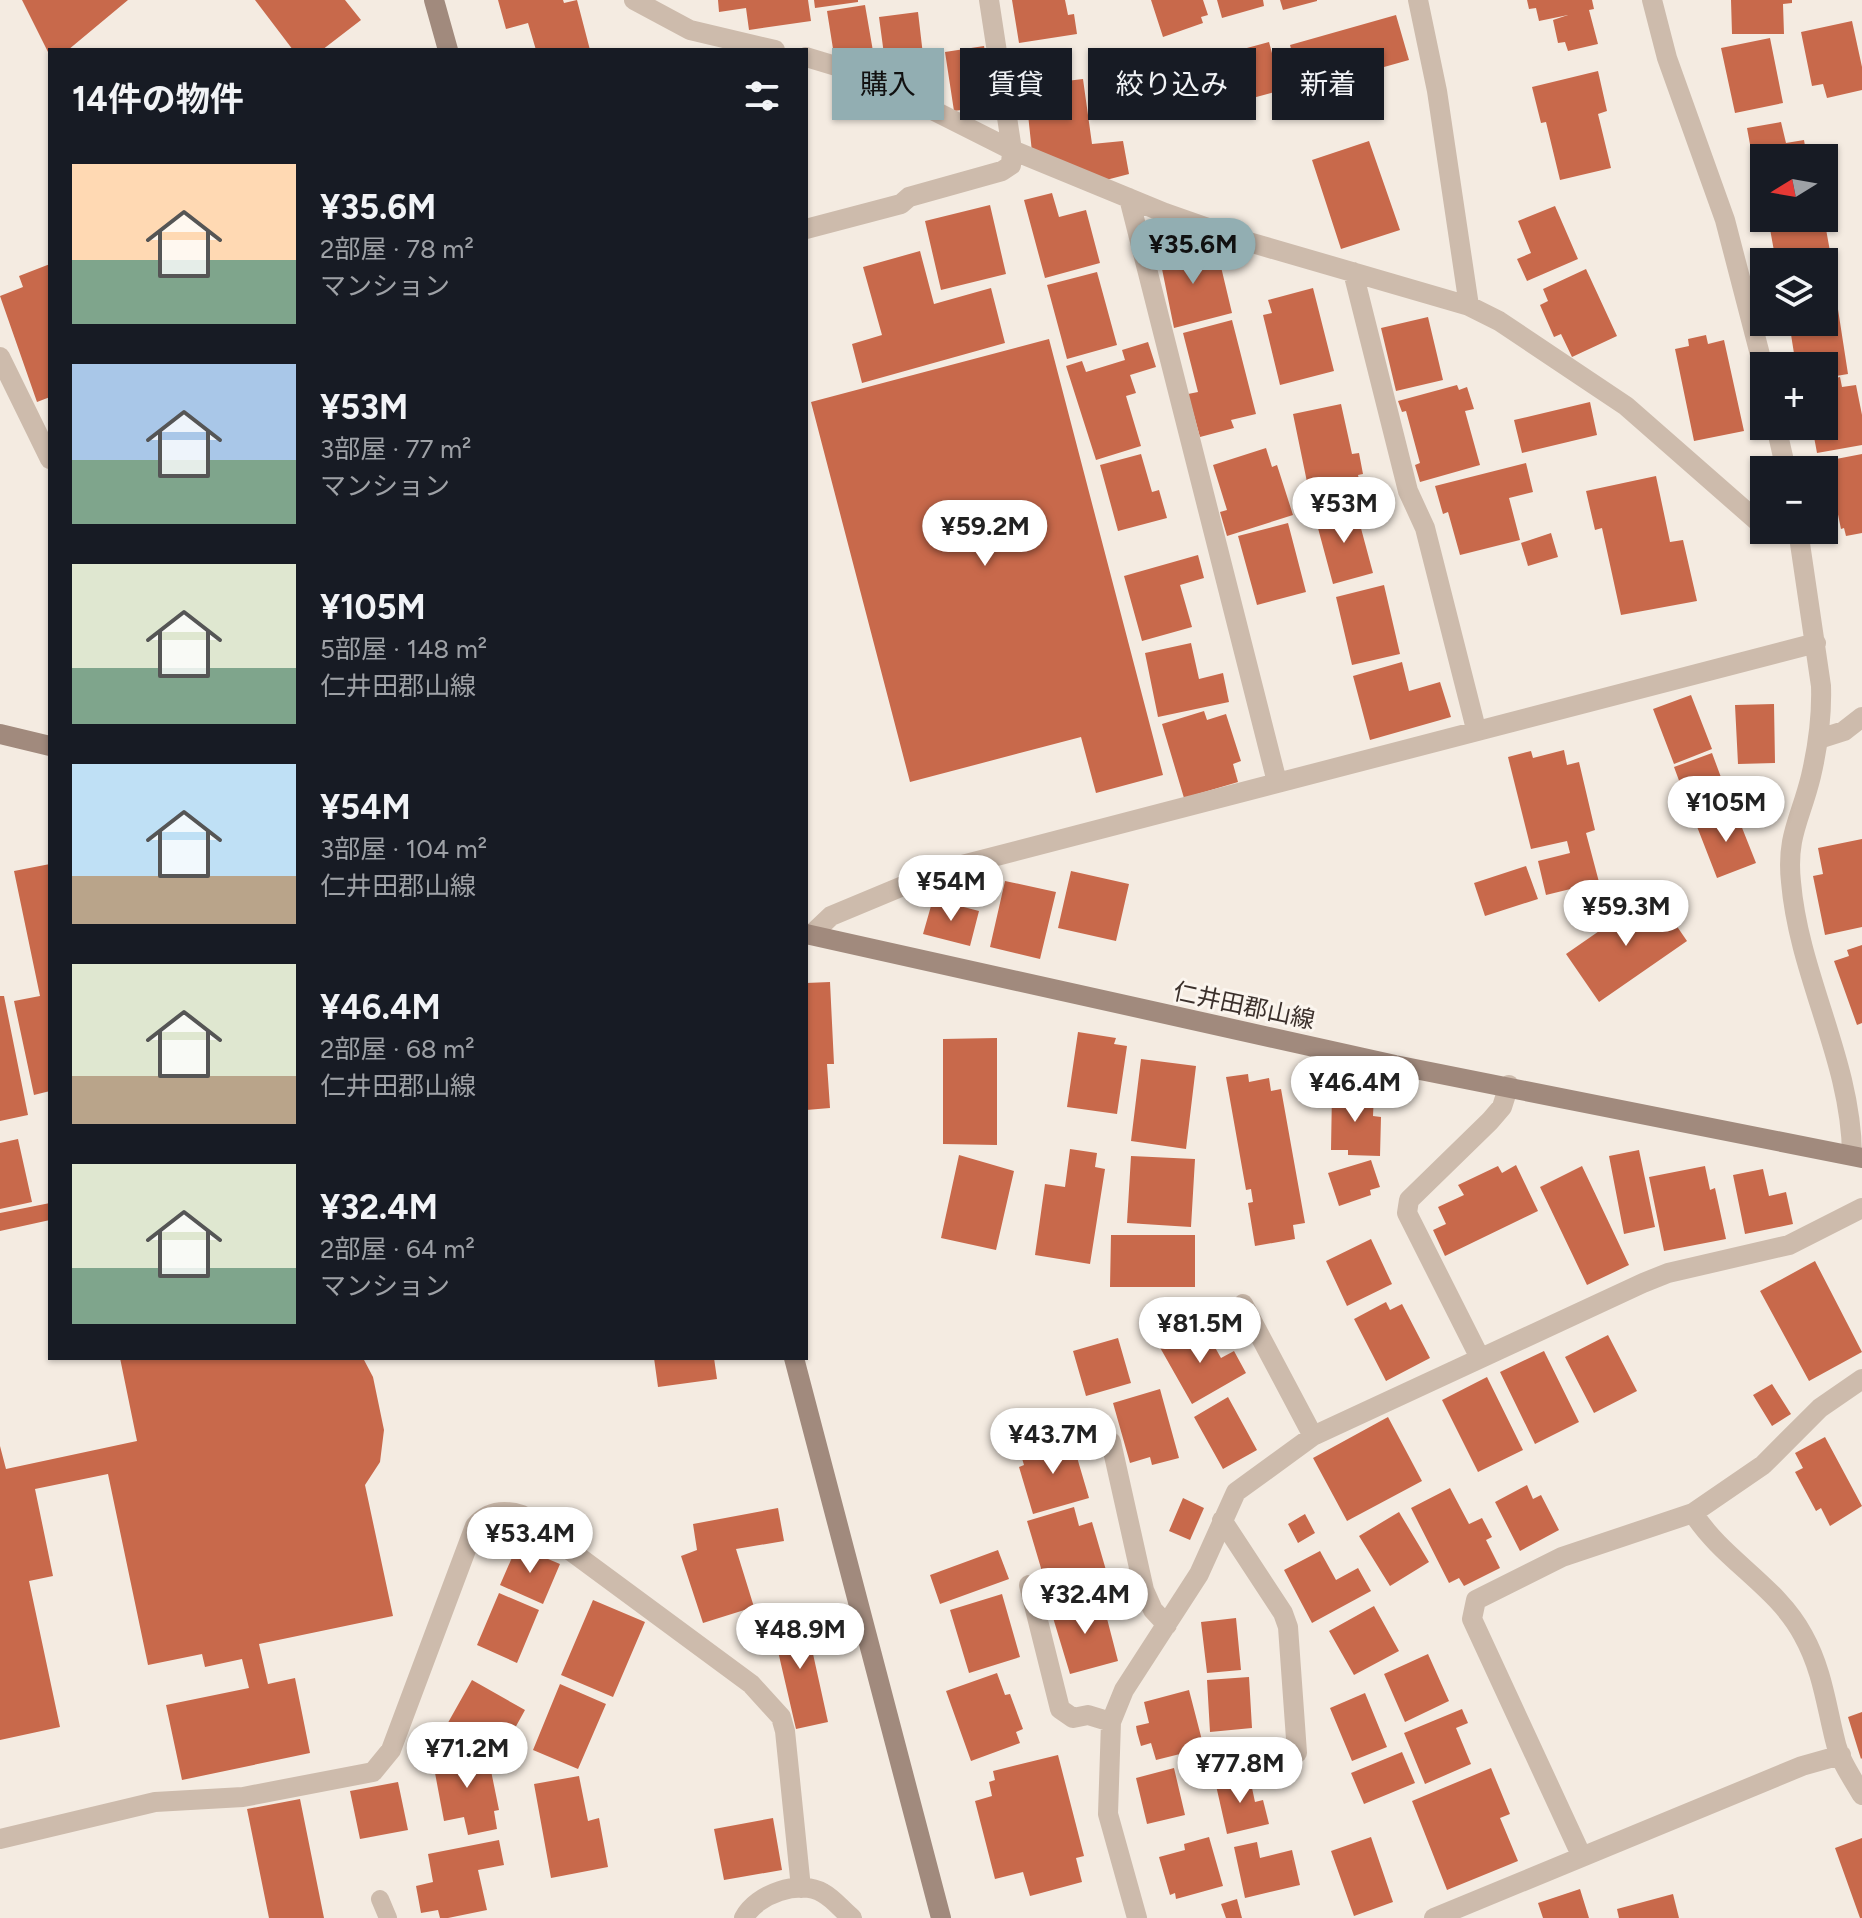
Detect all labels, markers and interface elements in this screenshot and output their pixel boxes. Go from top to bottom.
chip: 購入 [832,48,944,120]
chip: 賃貸 [960,48,1072,120]
chip: 絞り込み [1088,48,1256,120]
chip: 新着 [1272,48,1384,120]
icon: filters [740,74,784,118]
text: 14件の物件 [72,79,244,120]
north arrow [1750,144,1838,232]
map controls [1750,144,1838,544]
text: ¥35.6M [320,187,436,228]
icon: home [136,196,232,292]
pin: ¥35.6M [1128,218,1258,286]
text: ¥35.6M [1149,228,1237,260]
text: 2部屋 · 78 m² [320,233,474,265]
button: layers [1750,248,1838,336]
text: マンション [320,270,450,302]
button: + [1750,352,1838,440]
text: ¥53M [320,387,408,428]
icon: home [136,396,232,492]
text: 3部屋 · 77 m² [320,433,471,465]
button: − [1750,456,1838,544]
text: マンション [320,470,450,502]
pin: ¥53M [1297,477,1391,545]
text: ¥53M [1310,487,1378,519]
pin: ¥59.2M [920,500,1050,568]
text: ¥59.2M [940,510,1030,542]
text: ¥105M [320,587,426,628]
icon: home [136,596,232,692]
text: 5部屋 · 148 m² [320,633,487,665]
text: 仁井田郡山線 [320,670,476,702]
pin: ¥105M [1670,776,1782,844]
text: ¥105M [1686,786,1766,818]
text: ¥54M [320,787,411,828]
icon: home [136,796,232,892]
text: 3部屋 · 104 m² [320,833,487,865]
pin: ¥54M [904,855,998,923]
text: ¥54M [916,865,986,897]
text: 仁井田郡山線 [320,870,476,902]
pin: ¥59.3M [1561,880,1691,948]
text: ¥59.3M [1582,890,1670,922]
street label: 仁井田郡山線 [1171,976,1318,1035]
text: ¥46.4M [320,987,441,1028]
icon: home [136,996,232,1092]
text: 2部屋 · 68 m² [320,1033,475,1065]
pin: ¥46.4M [1290,1056,1420,1124]
text: ¥46.4M [1309,1066,1401,1098]
text: 仁井田郡山線 [320,1070,476,1102]
text: ¥32.4M [320,1187,438,1228]
icon: home [136,1196,232,1292]
text: 2部屋 · 64 m² [320,1233,475,1265]
text: マンション [320,1270,450,1302]
pin: ¥81.5M [1135,1297,1265,1365]
text: ¥81.5M [1157,1307,1243,1339]
pin: ¥43.7M [988,1408,1118,1476]
text: ¥43.7M [1008,1418,1098,1450]
pin: ¥53.4M [465,1507,595,1575]
text: ¥53.4M [485,1517,575,1549]
pin: ¥32.4M [1020,1568,1150,1636]
text: ¥32.4M [1040,1578,1130,1610]
pin: ¥48.9M [735,1603,865,1671]
text: ¥48.9M [754,1613,846,1645]
pin: ¥71.2M [402,1722,532,1790]
text: ¥71.2M [425,1732,509,1764]
pin: ¥77.8M [1175,1737,1305,1805]
text: ¥77.8M [1195,1747,1285,1779]

